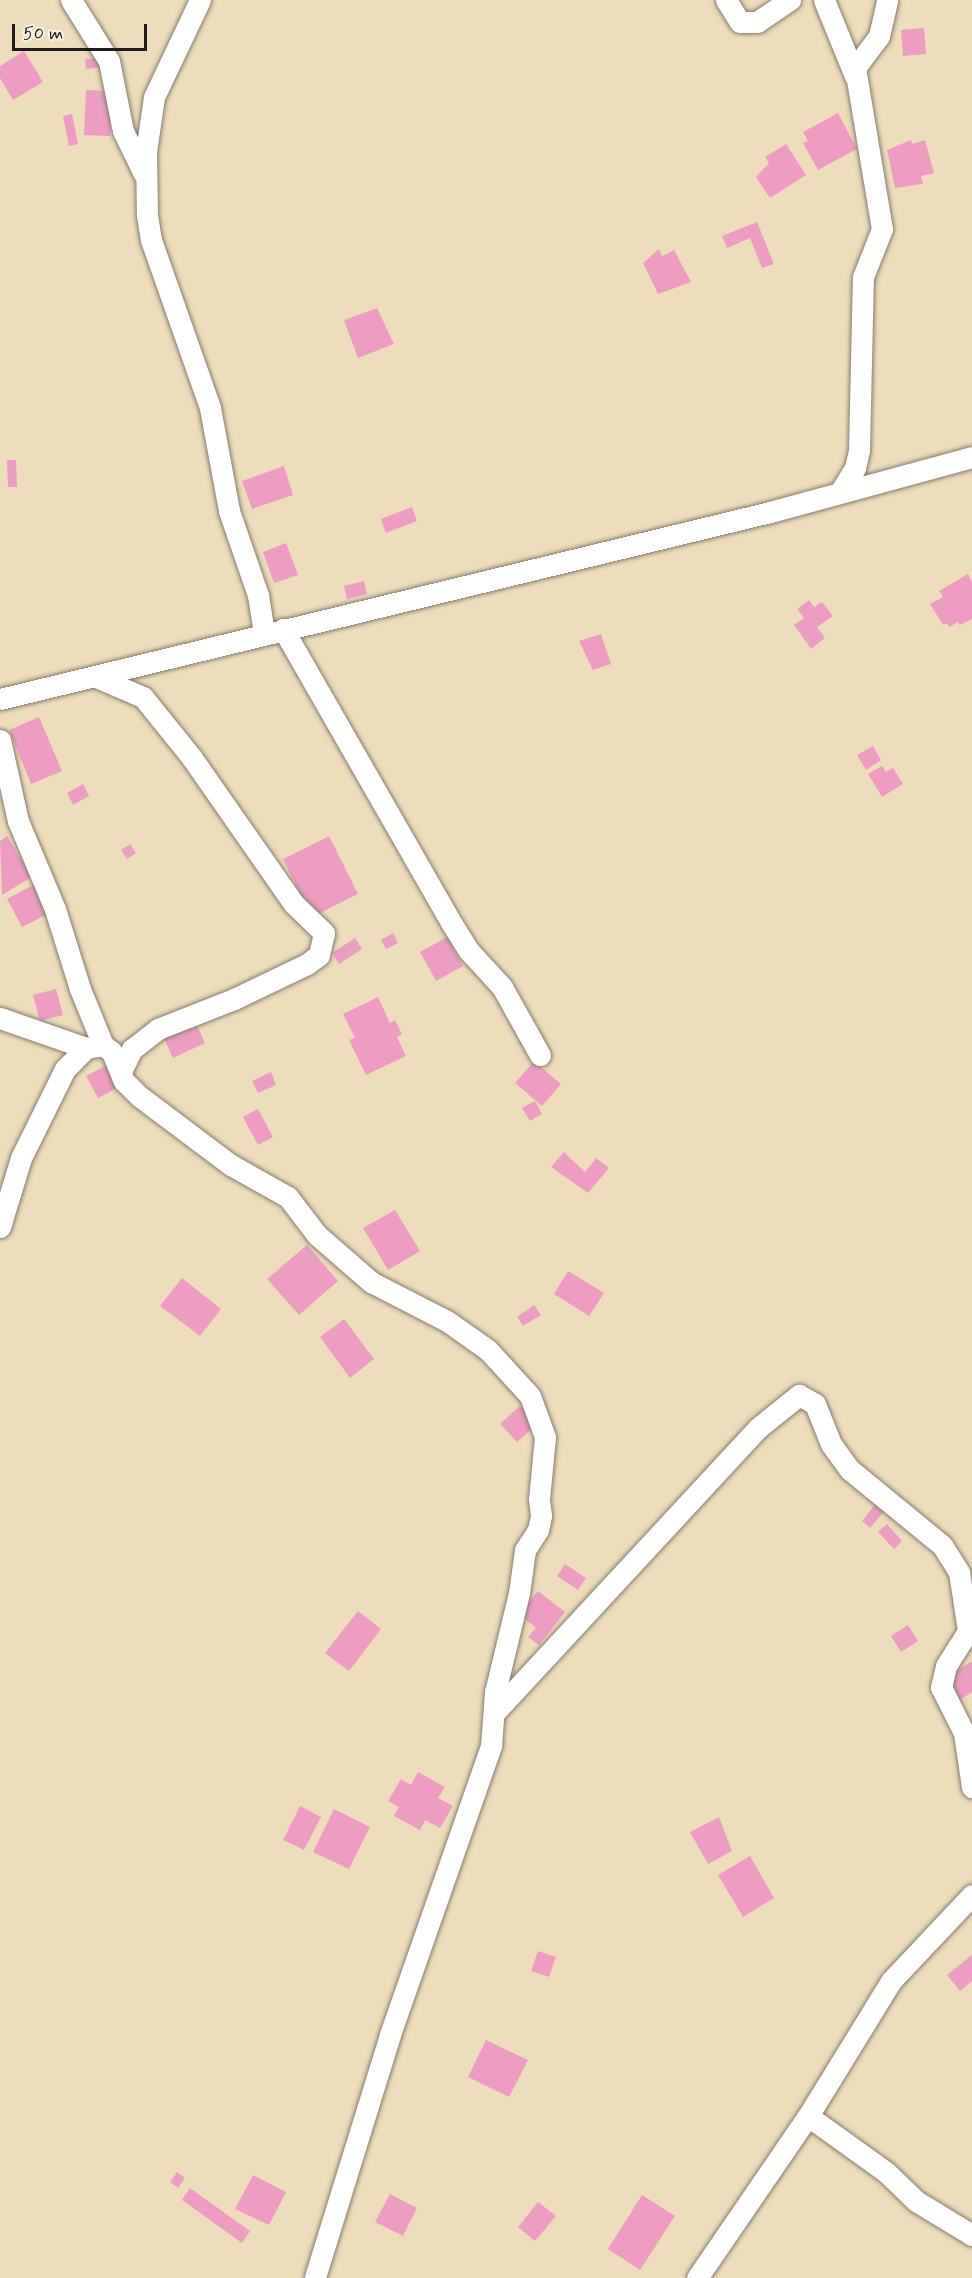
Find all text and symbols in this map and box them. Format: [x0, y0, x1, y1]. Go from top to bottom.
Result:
scale bar [15, 12, 150, 50]
text: 50 m [23, 22, 63, 46]

